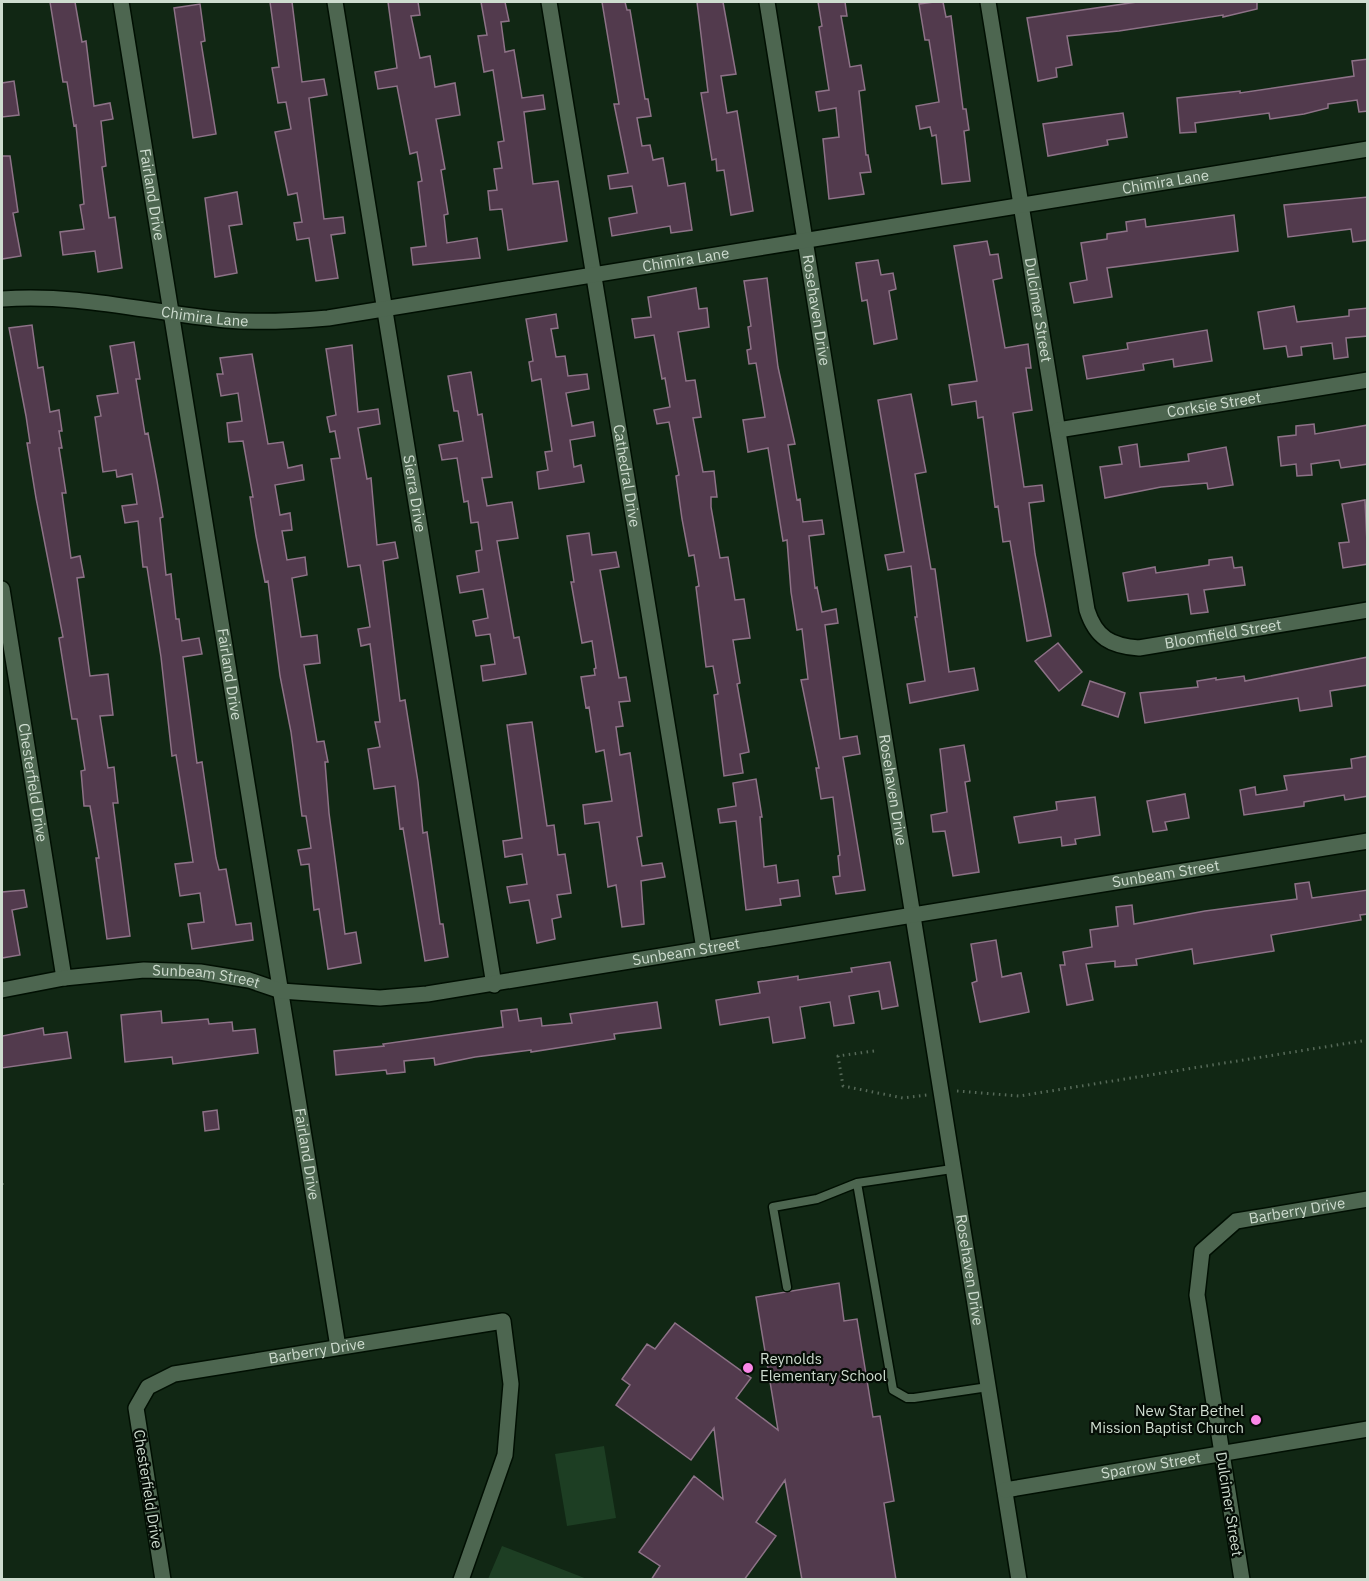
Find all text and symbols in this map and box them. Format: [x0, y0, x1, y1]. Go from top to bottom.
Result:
street label: Fairland Drive [136, 147, 169, 242]
street label: Chimira Lane [1121, 165, 1210, 198]
street label: Chimira Lane [641, 243, 731, 276]
street label: Rosehaven Drive [798, 253, 835, 367]
street label: Dulcimer Street [1021, 256, 1056, 364]
street label: Chimira Lane [160, 302, 249, 330]
street label: Corksie Street [1165, 387, 1262, 421]
street label: Cathedral Drive [609, 423, 645, 529]
street label: Sierra Drive [399, 453, 431, 534]
street label: Bloomfield Street [1163, 615, 1283, 653]
street label: Fairland Drive [213, 627, 247, 722]
street label: Chesterfield Drive [14, 722, 52, 843]
street label: Rosehaven Drive [875, 733, 912, 847]
street label: Sunbeam Street [1111, 855, 1221, 891]
street label: Sunbeam Street [631, 933, 741, 969]
street label: Sunbeam Street [152, 960, 263, 992]
street label: Fairland Drive [291, 1107, 324, 1201]
street label: Barberry Drive [1247, 1193, 1347, 1228]
street label: Rosehaven Drive [952, 1213, 988, 1327]
street label: Barberry Drive [267, 1333, 366, 1368]
place label: Reynolds Elementary School [760, 1349, 887, 1385]
marker: Reynolds Elementary School [741, 1361, 755, 1375]
place label: New Star Bethel Mission Baptist Church [1090, 1401, 1244, 1437]
marker: New Star Bethel Mission Baptist Church [1249, 1413, 1263, 1427]
street label: Chesterfield Drive [130, 1428, 167, 1550]
street label: Sparrow Street [1100, 1447, 1202, 1483]
street label: Dulcimer Street [1212, 1450, 1247, 1558]

